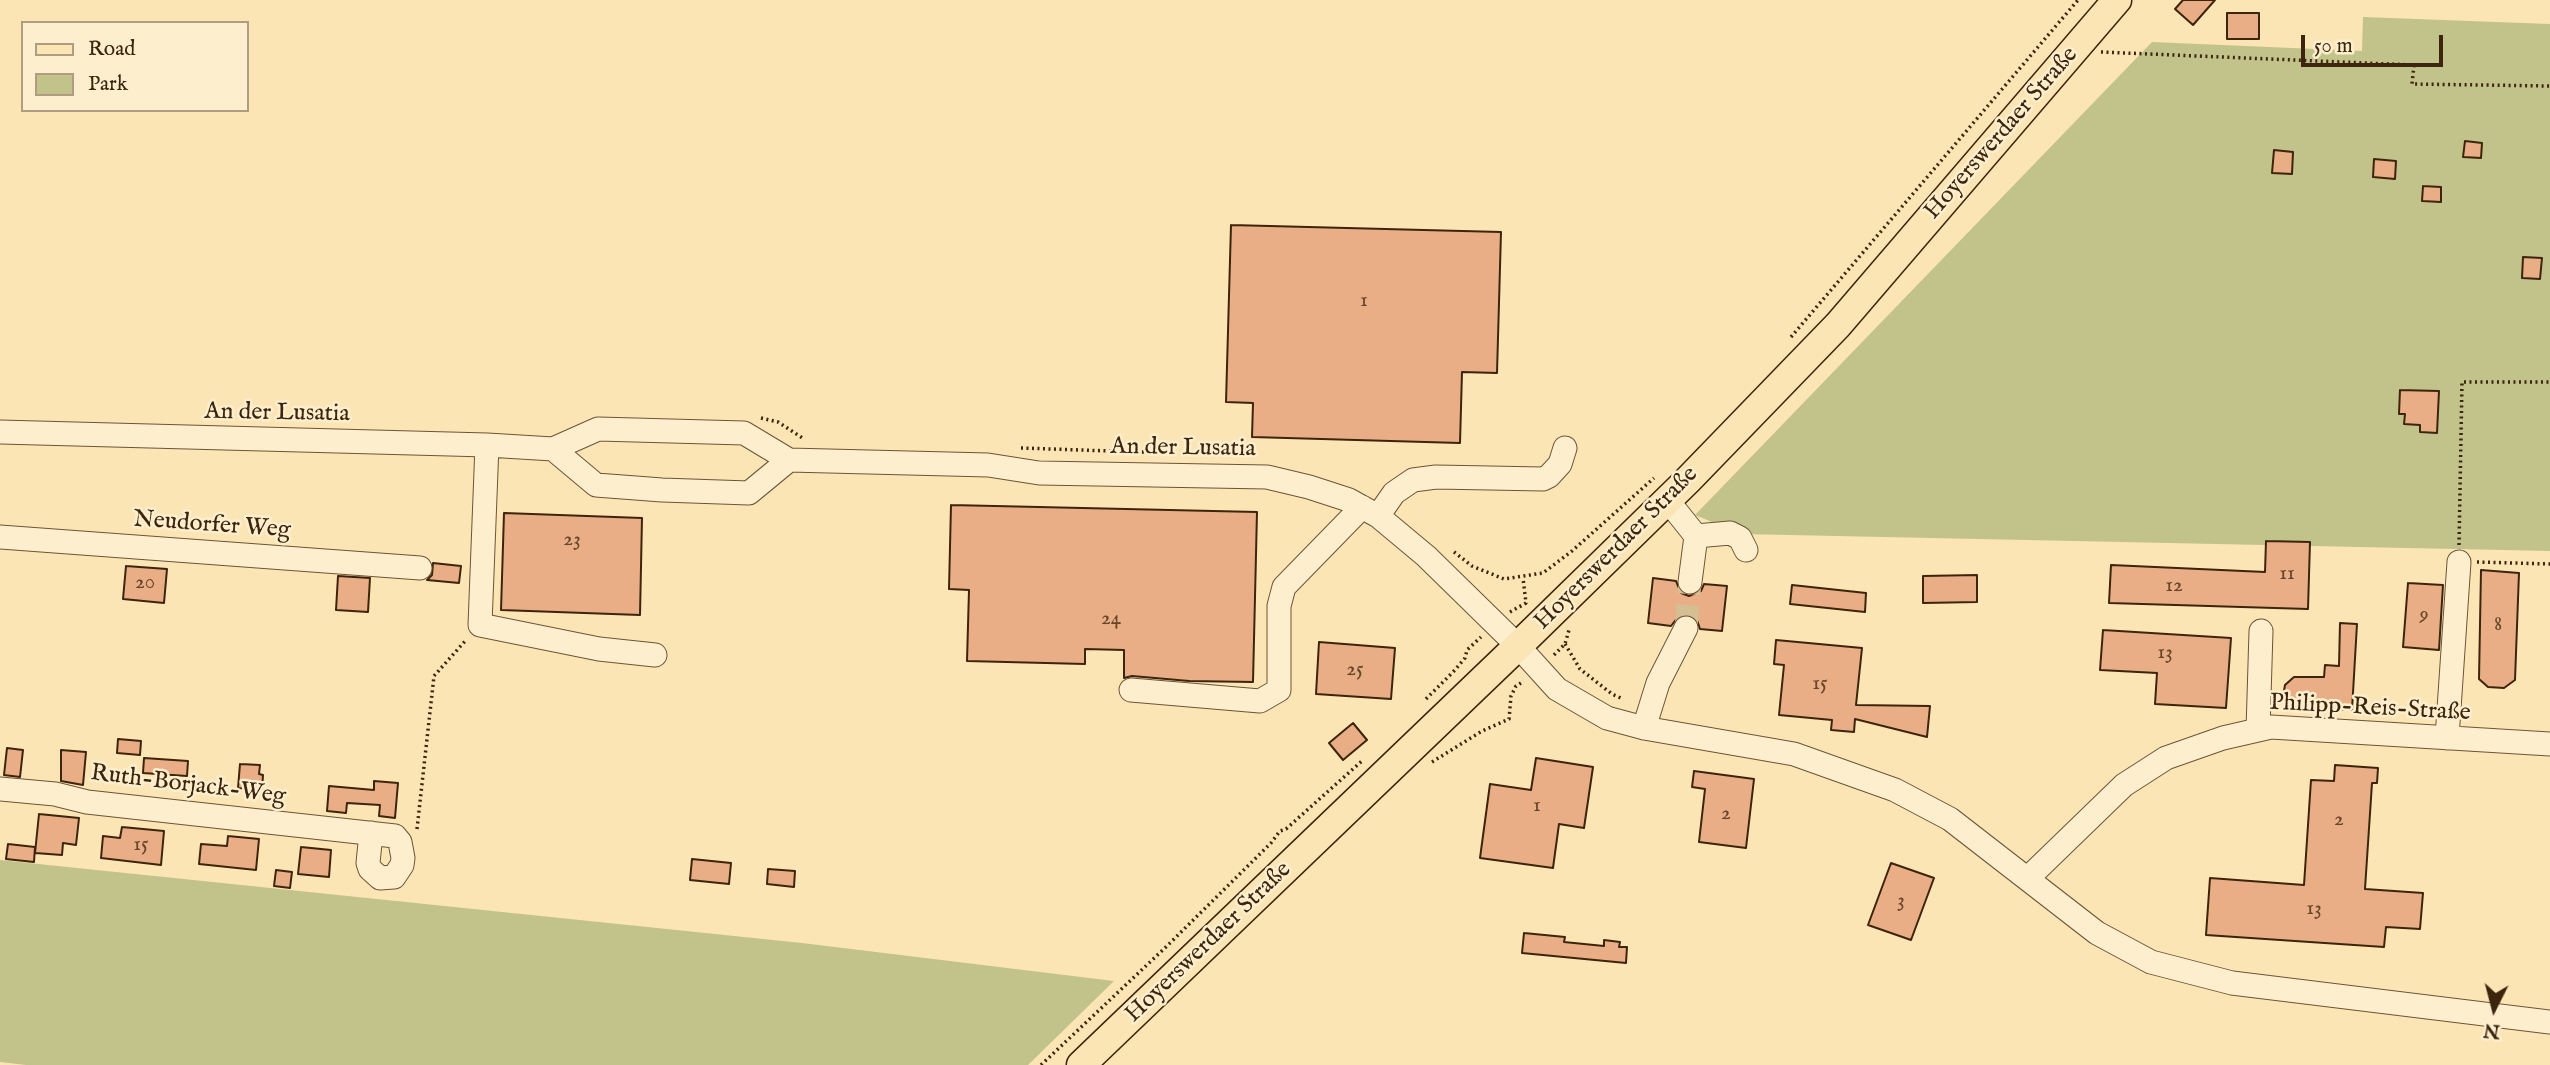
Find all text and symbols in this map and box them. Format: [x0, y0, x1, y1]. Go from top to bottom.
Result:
legend [21, 21, 248, 112]
scale bar [2305, 21, 2447, 65]
text: 50 m [2314, 33, 2353, 60]
text: Road [88, 36, 135, 63]
street label: Hoyerswerdaer Straße [1919, 42, 2085, 226]
text: Park [88, 71, 128, 98]
house number: 1 [1360, 289, 1368, 315]
street label: An der Lusatia [204, 398, 350, 430]
street label: An der Lusatia [1110, 433, 1256, 465]
street label: Hoyerswerdaer Straße [1529, 461, 1705, 637]
street label: Neudorfer Weg [132, 506, 292, 546]
house number: 23 [563, 528, 581, 554]
house number: 11 [2279, 562, 2295, 588]
house number: 20 [135, 571, 155, 597]
house number: 12 [2165, 574, 2183, 600]
house number: 9 [2419, 603, 2429, 629]
house number: 24 [1101, 607, 1121, 633]
house number: 8 [2494, 613, 2502, 639]
house number: 13 [2157, 641, 2173, 667]
house number: 25 [1346, 658, 1364, 684]
house number: 15 [1812, 672, 1828, 698]
street label: Philipp-Reis-Straße [2269, 689, 2471, 729]
street label: Ruth-Borjack-Weg [89, 760, 287, 812]
house number: 1 [1533, 794, 1541, 820]
house number: 2 [1721, 802, 1731, 828]
house number: 2 [2334, 808, 2344, 834]
house number: 15 [133, 833, 149, 859]
street label: Hoyerswerdaer Straße [1120, 856, 1298, 1030]
house number: 3 [1897, 889, 1905, 915]
house number: 13 [2306, 897, 2322, 923]
north arrow [2459, 974, 2529, 1044]
text: N [2482, 1017, 2501, 1043]

